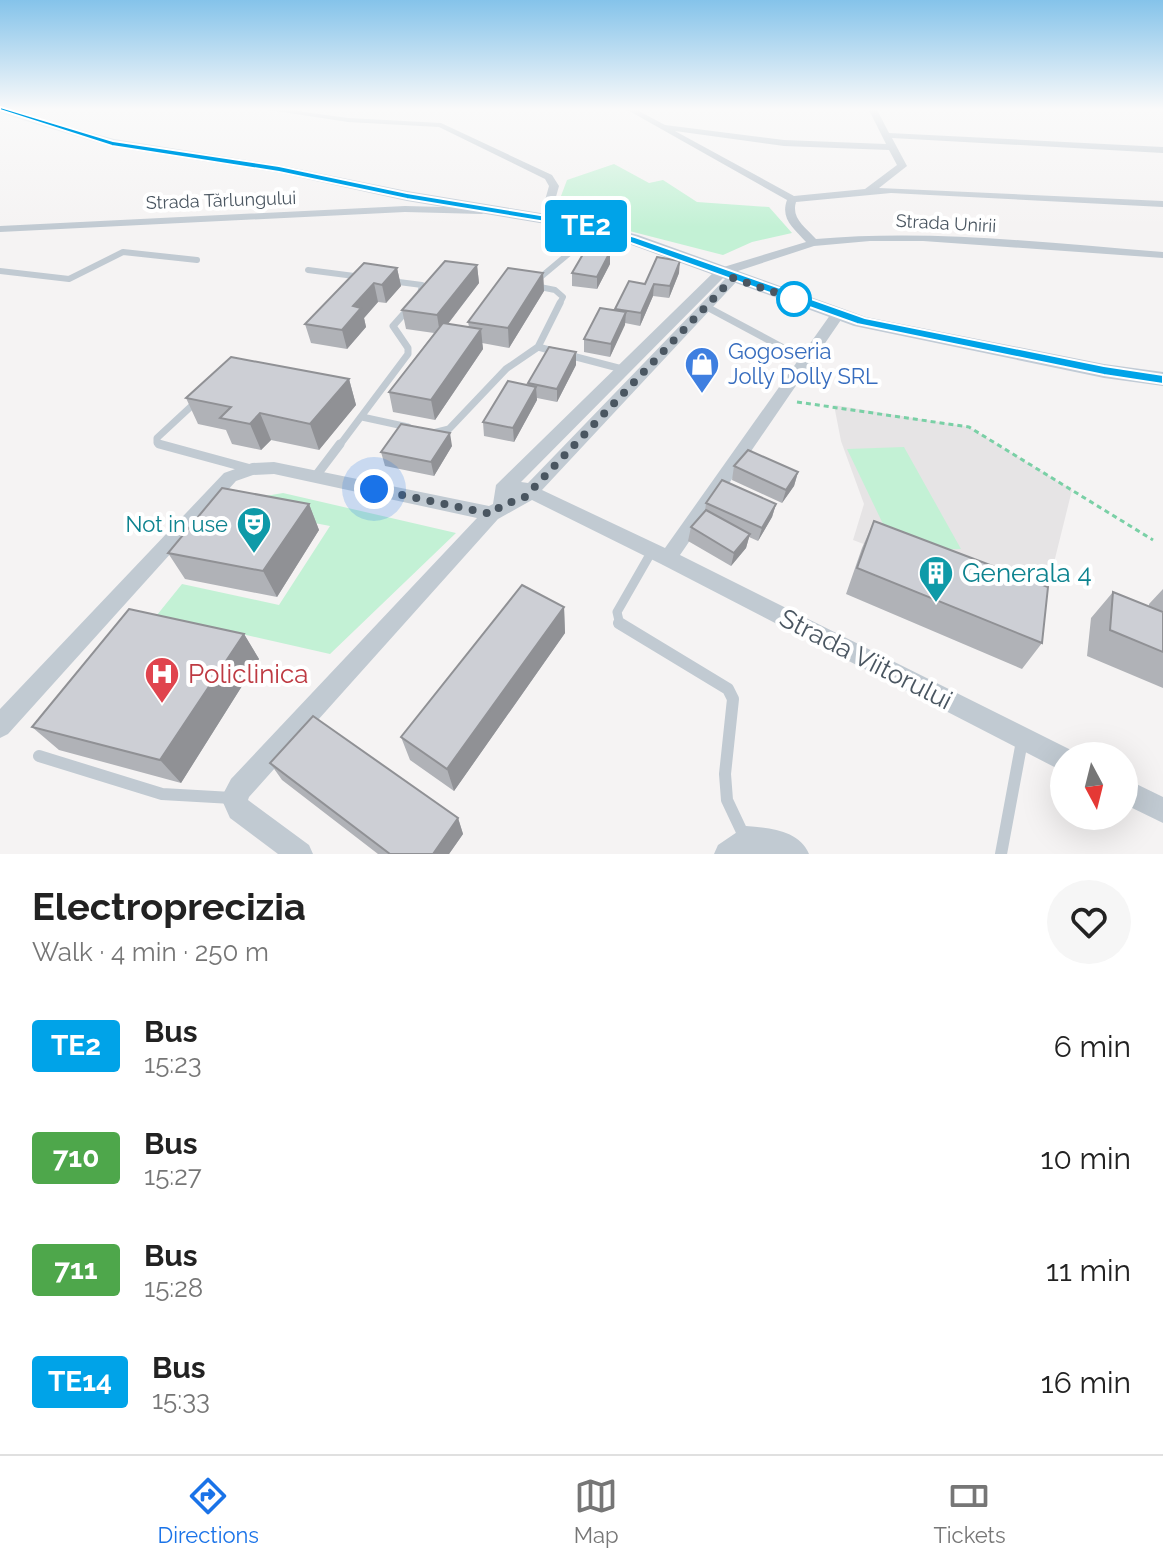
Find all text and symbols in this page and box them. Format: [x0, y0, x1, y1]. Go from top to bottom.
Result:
street label: Strada Tărlungului [145, 187, 297, 213]
line badge: TE2 [540, 200, 632, 252]
text: TE2 [561, 209, 611, 242]
street label: Strada Unirii [895, 210, 997, 236]
unlabelled marker [777, 282, 811, 316]
place label: Gogoseria Jolly Dolly SRL [728, 338, 878, 389]
shop icon: Gogoseria Jolly Dolly SRL [683, 345, 721, 395]
your location [354, 469, 394, 509]
theatre icon: Not in use [235, 505, 273, 555]
place label: Not in use [125, 511, 228, 537]
building icon: Generala 4 [917, 554, 955, 604]
place label: Generala 4 [962, 558, 1092, 588]
street label: Strada Viitorului [775, 603, 957, 715]
hospital icon: Policlinica [143, 655, 181, 705]
place label: Policlinica [188, 659, 308, 689]
north arrow [1050, 742, 1138, 830]
map controls [1050, 742, 1138, 830]
button: heart [1047, 880, 1131, 964]
text: Electroprecizia [32, 884, 306, 929]
text: Walk · 4 min · 250 m [32, 937, 269, 967]
text: Bus [144, 1014, 198, 1049]
text: TE2 [51, 1029, 101, 1062]
text: 6 min [1054, 1029, 1131, 1064]
text: 15:23 [144, 1049, 202, 1079]
text: Bus [144, 1126, 198, 1161]
text: 710 [53, 1141, 99, 1174]
text: 10 min [1041, 1141, 1131, 1176]
text: 15:27 [144, 1161, 202, 1191]
text: Bus [144, 1238, 198, 1273]
text: 711 [54, 1253, 98, 1286]
text: 11 min [1046, 1253, 1131, 1288]
text: 15:28 [144, 1273, 203, 1303]
text: Bus [152, 1350, 206, 1385]
text: TE14 [48, 1365, 112, 1398]
text: 16 min [1041, 1365, 1131, 1400]
text: 15:33 [152, 1385, 210, 1415]
tab: Directions [157, 1474, 259, 1548]
tab: Map [574, 1474, 619, 1548]
tab: Tickets [933, 1474, 1006, 1548]

